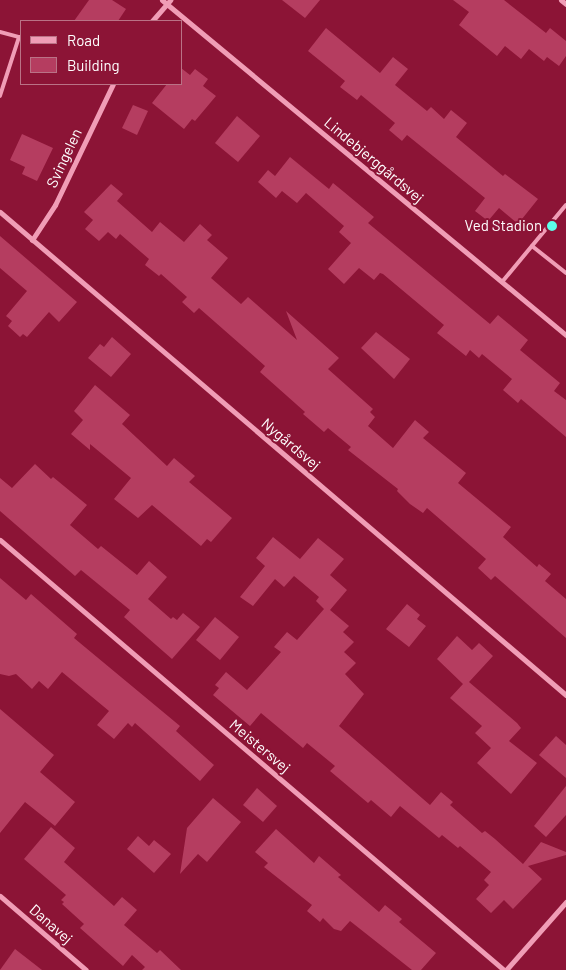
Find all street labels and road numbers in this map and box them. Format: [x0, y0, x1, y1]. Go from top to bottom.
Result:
street label: Lindebjerggårdsvej [321, 113, 427, 207]
street label: Svingelen [42, 125, 86, 191]
street label: Nygårdsvej [258, 414, 324, 474]
street label: Meistersvej [226, 715, 294, 777]
street label: Danavej [26, 900, 76, 948]

